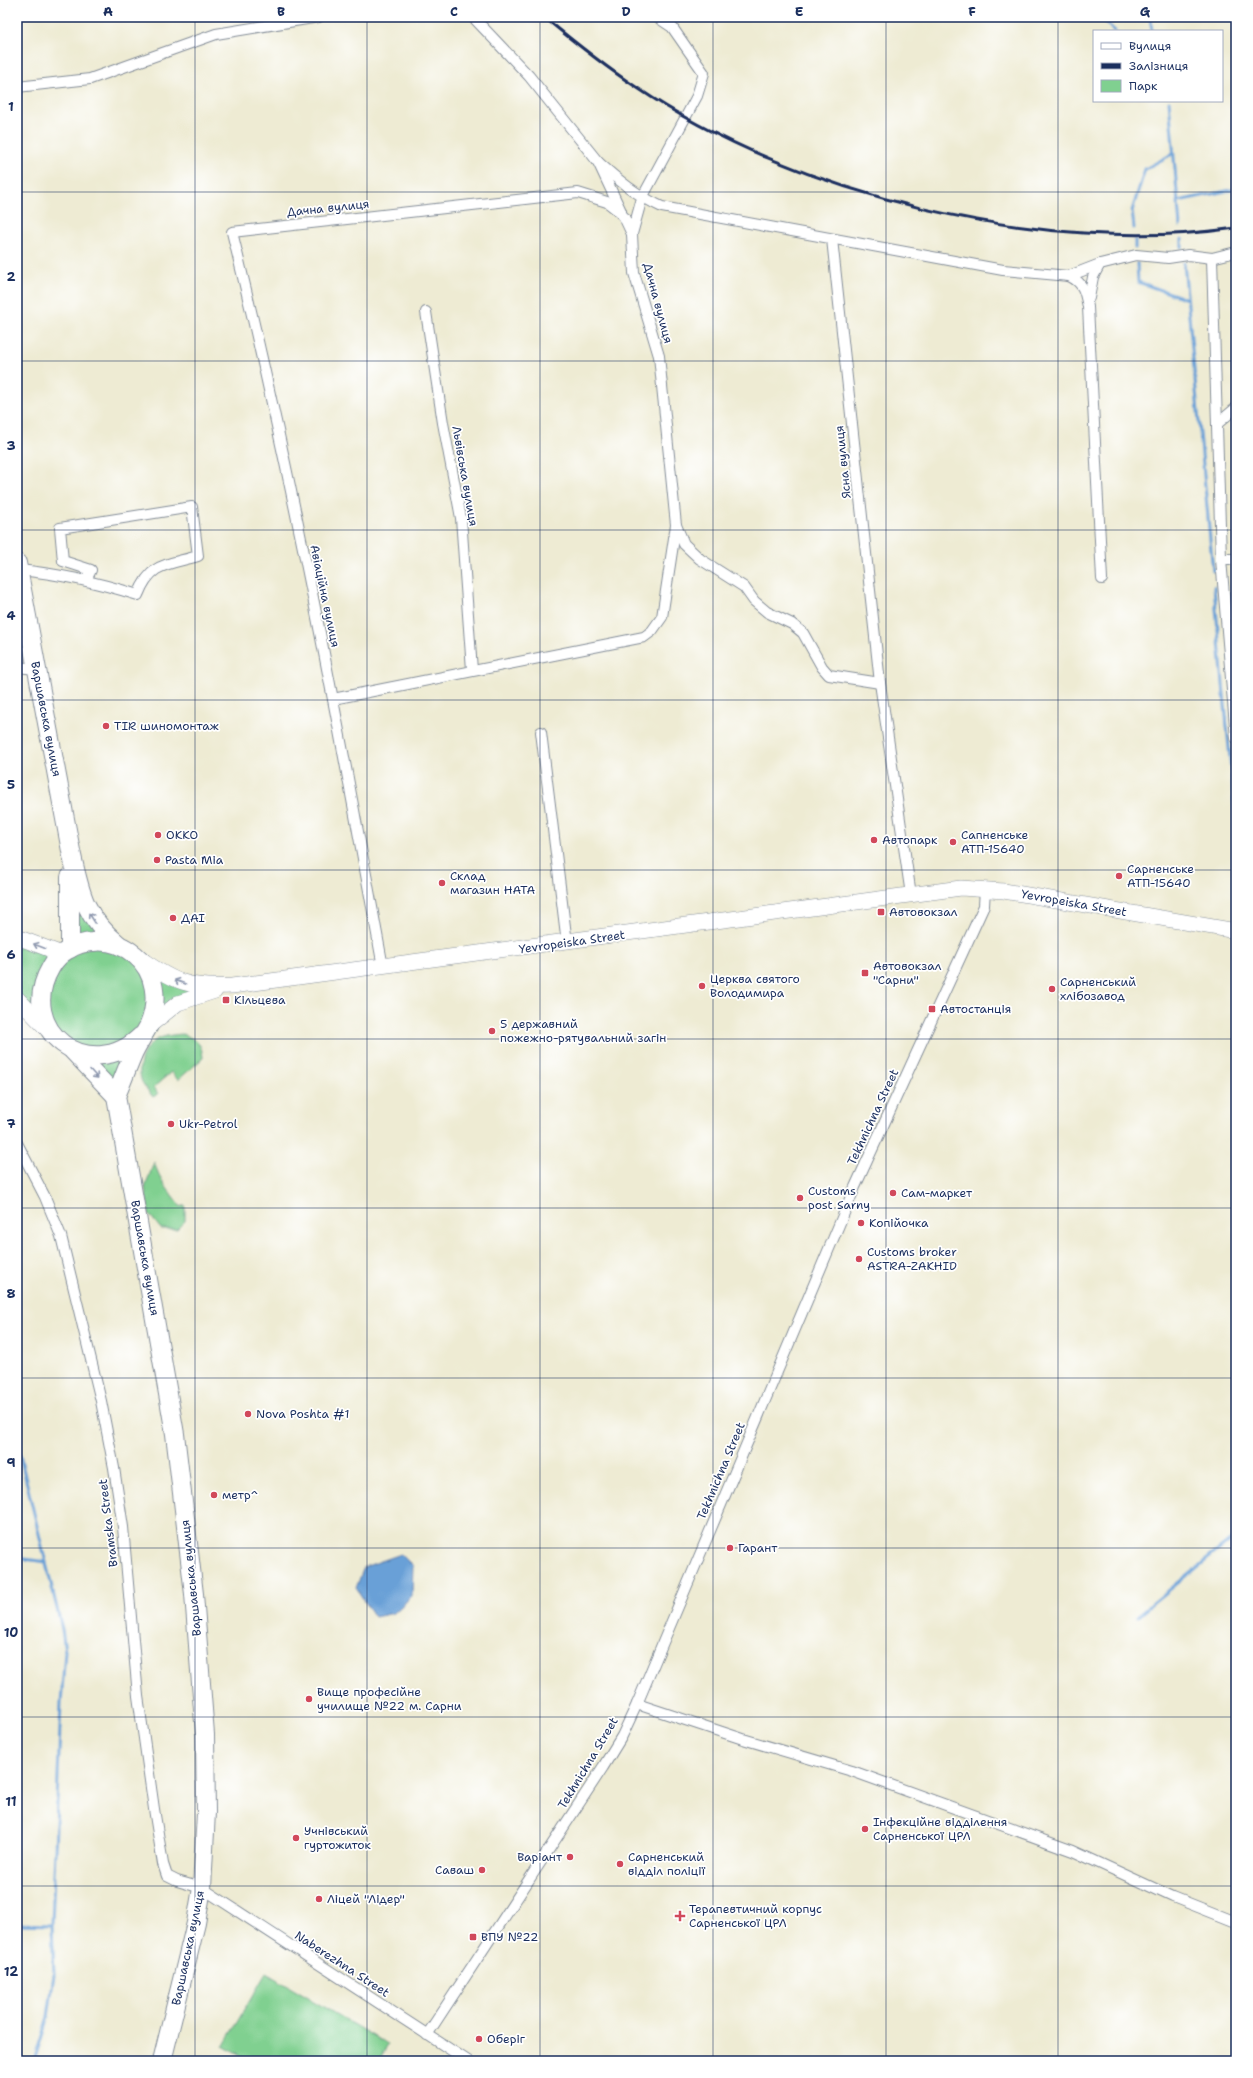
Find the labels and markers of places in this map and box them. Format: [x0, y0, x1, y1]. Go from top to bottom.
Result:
place label: TIR шиномонтаж [114, 718, 219, 734]
marker: TIR шиномонтаж [101, 721, 111, 731]
place label: ОККО [166, 827, 198, 843]
place label: Сапненське АТП-15640 [961, 827, 1029, 857]
marker: ОККО [153, 830, 163, 840]
place label: Автопарк [882, 832, 938, 848]
marker: Автопарк [869, 835, 879, 845]
marker: Сапненське АТП-15640 [948, 837, 958, 847]
place label: Pasta Mia [165, 852, 224, 868]
marker: Pasta Mia [152, 855, 162, 865]
place label: Сарненське АТП-15640 [1127, 861, 1194, 891]
place label: Склад магазин НАТА [450, 868, 535, 898]
marker: Сарненське АТП-15640 [1114, 871, 1124, 881]
marker: Склад магазин НАТА [437, 878, 447, 888]
place label: Автовокзал [889, 904, 958, 920]
marker: Автовокзал [876, 907, 886, 917]
place label: ДАІ [181, 910, 205, 926]
marker: ДАІ [168, 913, 178, 923]
place label: Автовокзал "Сарни" [873, 958, 942, 988]
marker: Автовокзал "Сарни" [860, 968, 870, 978]
place label: Церква святого Володимира [710, 971, 800, 1001]
place label: Сарненський хлібозавод [1060, 974, 1136, 1004]
marker: Церква святого Володимира [697, 981, 707, 991]
marker: Сарненський хлібозавод [1047, 984, 1057, 994]
place label: Кільцева [234, 992, 286, 1008]
marker: Кільцева [221, 995, 231, 1005]
place label: Автостанція [940, 1001, 1011, 1017]
marker: Автостанція [927, 1004, 937, 1014]
place label: 5 державний пожежно-рятувальний загін [500, 1016, 666, 1046]
marker: 5 державний пожежно-рятувальний загін [487, 1026, 497, 1036]
place label: Ukr-Petrol [179, 1116, 238, 1132]
marker: Ukr-Petrol [166, 1119, 176, 1129]
place label: Customs post Sarny [808, 1183, 870, 1213]
place label: Сам-маркет [901, 1185, 973, 1201]
marker: Сам-маркет [888, 1188, 898, 1198]
marker: Customs post Sarny [795, 1193, 805, 1203]
place label: Копійочка [869, 1215, 929, 1231]
marker: Копійочка [856, 1218, 866, 1228]
place label: Customs broker ASTRA-ZAKHID [867, 1244, 957, 1274]
marker: Customs broker ASTRA-ZAKHID [854, 1254, 864, 1264]
place label: Nova Poshta #1 [256, 1406, 350, 1422]
marker: Nova Poshta #1 [243, 1409, 253, 1419]
place label: метр^ [222, 1487, 258, 1503]
marker: метр^ [209, 1490, 219, 1500]
place label: Гарант [738, 1540, 778, 1556]
marker: Гарант [725, 1543, 735, 1553]
place label: Вище професійне училище №22 м. Сарни [317, 1684, 462, 1714]
marker: Вище професійне училище №22 м. Сарни [304, 1694, 314, 1704]
place label: Інфекційне відділення Сарненської ЦРЛ [873, 1814, 1007, 1844]
place label: Учнівський гуртожиток [304, 1823, 372, 1853]
marker: Інфекційне відділення Сарненської ЦРЛ [860, 1824, 870, 1834]
marker: Учнівський гуртожиток [291, 1833, 301, 1843]
place label: Варіант [517, 1849, 563, 1865]
place label: Сарненський відділ поліції [628, 1849, 706, 1879]
marker: Варіант [565, 1852, 575, 1862]
marker: Сарненський відділ поліції [615, 1859, 625, 1869]
place label: Саваш [435, 1862, 474, 1878]
marker: Саваш [477, 1865, 487, 1875]
place label: Ліцей "Лідер" [327, 1891, 405, 1907]
marker: Ліцей "Лідер" [314, 1894, 324, 1904]
place label: Терапевтичний корпус Сарненської ЦРЛ [689, 1901, 822, 1931]
marker: Терапевтичний корпус Сарненської ЦРЛ [674, 1910, 686, 1922]
place label: ВПУ №22 [481, 1929, 539, 1945]
marker: ВПУ №22 [468, 1932, 478, 1942]
place label: Оберіг [487, 2031, 526, 2047]
marker: Оберіг [474, 2034, 484, 2044]

